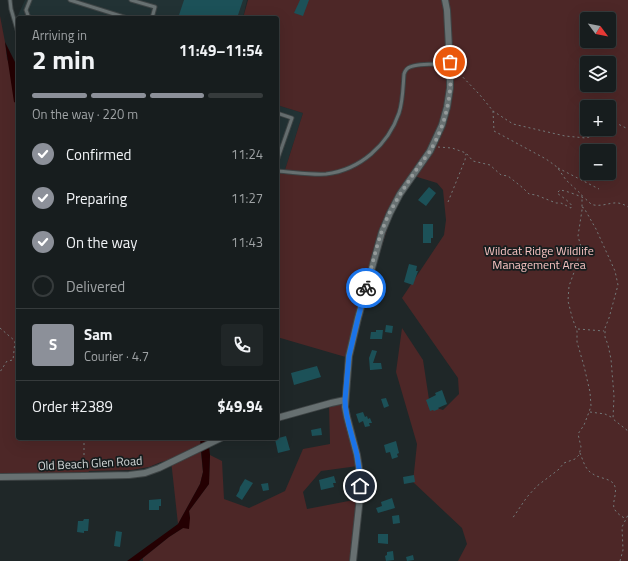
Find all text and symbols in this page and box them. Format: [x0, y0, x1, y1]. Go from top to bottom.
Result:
north arrow [580, 12, 616, 48]
map controls [580, 12, 616, 180]
text: Arriving in [32, 25, 87, 45]
text: 11:49–11:54 [179, 39, 263, 62]
text: 2 min [32, 40, 95, 79]
pin [433, 45, 467, 79]
icon: bag [439, 51, 461, 73]
button: layers [580, 56, 616, 92]
button: + [580, 100, 616, 136]
text: On the way · 220 m [32, 104, 138, 124]
icon: check [32, 143, 54, 165]
text: Confirmed [66, 143, 131, 166]
text: 11:24 [231, 144, 263, 164]
button: − [580, 144, 616, 180]
icon: check [32, 187, 54, 209]
text: Preparing [66, 187, 127, 210]
text: 11:27 [231, 188, 263, 208]
icon: check [32, 231, 54, 253]
text: On the way [66, 231, 138, 254]
text: 11:43 [231, 232, 263, 252]
park label: Wildcat Ridge Wildlife Management Area [484, 241, 594, 274]
courier [346, 268, 386, 308]
text: Delivered [66, 275, 125, 298]
icon: bike [355, 277, 377, 299]
text: Sam [84, 323, 112, 346]
button: phone [221, 324, 263, 366]
text: S [49, 333, 57, 356]
text: Courier · 4.7 [84, 346, 149, 366]
text: Order #2389 [32, 395, 113, 418]
text: $49.94 [217, 395, 263, 418]
street label: Old Beach Glen Road [37, 451, 143, 475]
pin [343, 469, 377, 503]
icon: home [349, 475, 371, 497]

